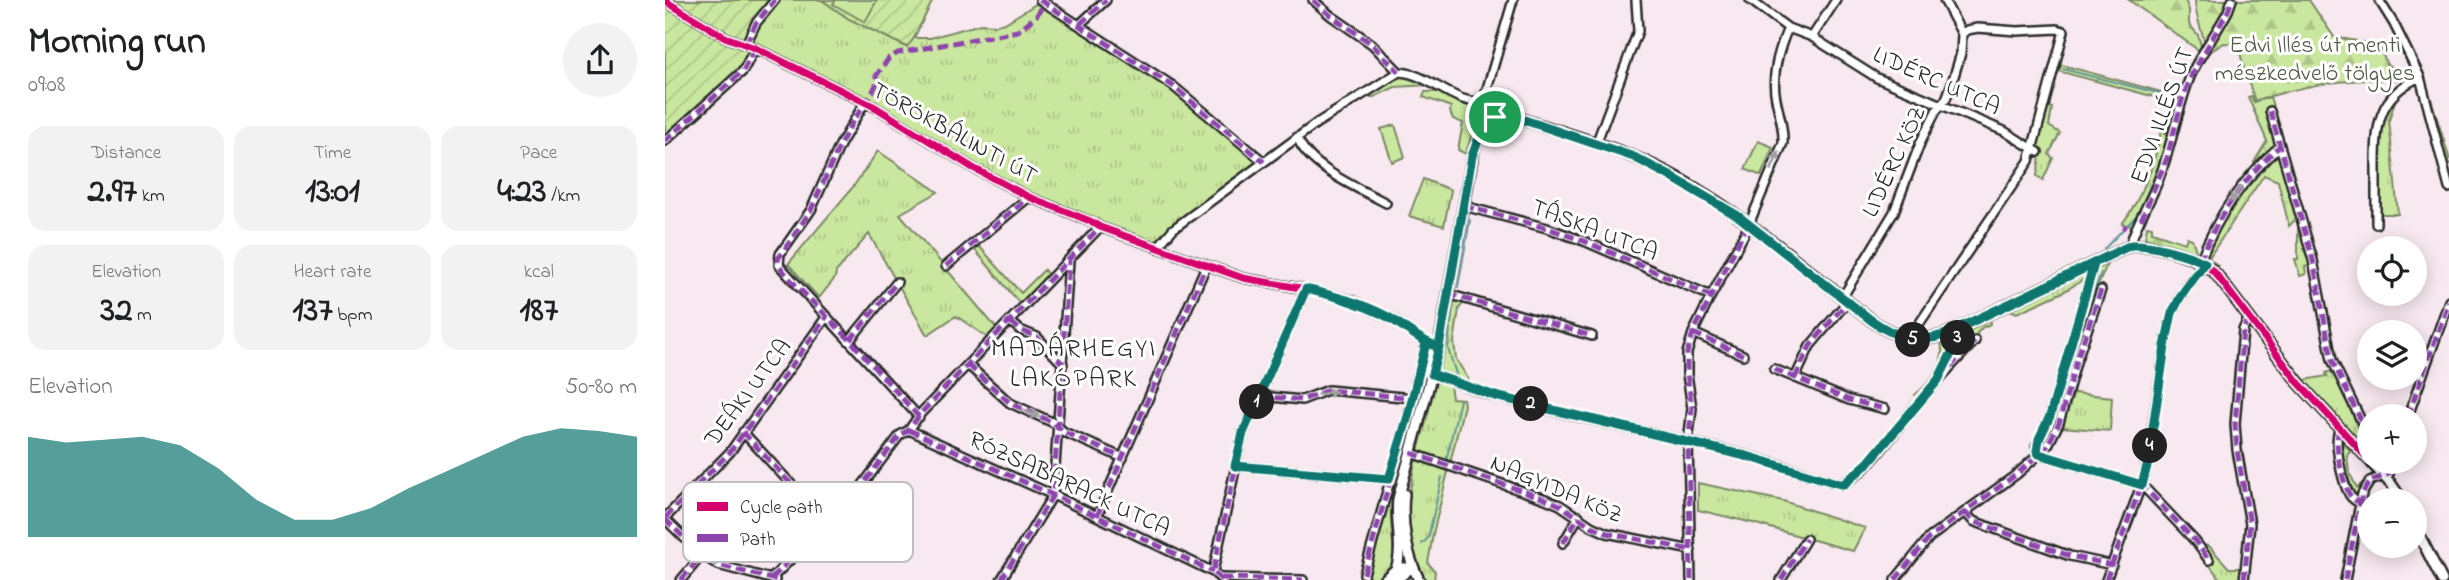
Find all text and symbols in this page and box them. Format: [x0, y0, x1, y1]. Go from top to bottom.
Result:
text: Morning run [28, 15, 206, 71]
button: share [563, 23, 637, 97]
park label: Edvi Illés út menti mészkedvelő tölgyes [2215, 29, 2415, 93]
street label: LIDÉRC UTCA [1867, 39, 2005, 126]
street label: EDVI ILLÉS ÚT [2122, 42, 2204, 189]
text: 09:08 [28, 69, 65, 102]
street label: TÖRÖKBÁLINTI ÚT [864, 74, 1043, 194]
pin [1465, 87, 1525, 147]
icon: arrive [1476, 98, 1514, 136]
street label: LIDÉRC KÖZ [1854, 101, 1936, 223]
text: Distance [91, 140, 161, 167]
text: Time [314, 140, 351, 167]
text: Pace [520, 140, 557, 167]
one-way arrow [1770, 151, 1781, 172]
text: 2.97 [88, 167, 137, 218]
text: 13:01 [305, 167, 360, 218]
text: 4:23 [497, 167, 547, 218]
text: km [137, 183, 165, 210]
text: /km [547, 183, 580, 210]
one-way arrow [2229, 185, 2243, 203]
street label: TÁSKA UTCA [1526, 191, 1663, 272]
map controls [2357, 236, 2427, 558]
button: locate [2357, 236, 2427, 306]
text: Elevation [91, 259, 161, 286]
text: Heart rate [294, 259, 371, 286]
text: kcal [524, 259, 554, 286]
text: 32 [100, 286, 132, 337]
text: 137 [293, 286, 333, 337]
text: 187 [519, 286, 558, 337]
text: m [132, 302, 152, 329]
text: bpm [333, 302, 372, 329]
pin: 3 [1941, 320, 1975, 356]
button: layers [2357, 320, 2427, 390]
pin: 5 [1895, 322, 1931, 358]
text: 3 [1954, 324, 1961, 351]
text: 5 [1907, 326, 1918, 353]
district label: MADÁRHEGYI LAKÓPARK [991, 331, 1157, 399]
street label: DEÁKI UTCA [696, 332, 801, 456]
text: Elevation [28, 371, 113, 404]
text: 50–80 m [565, 371, 637, 404]
pin: 1 [1239, 384, 1275, 420]
pin: 2 [1513, 386, 1549, 422]
one-way arrow [1316, 387, 1338, 398]
text: 1 [1253, 388, 1260, 415]
text: 2 [1526, 390, 1535, 417]
button: + [2357, 404, 2427, 474]
one-way arrow [1021, 407, 1041, 419]
street label: RÓZSABARACK UTCA [962, 423, 1175, 547]
pin: 4 [2133, 428, 2167, 464]
text: 4 [2146, 432, 2153, 459]
street label: NAGYIDA KÖZ [1484, 447, 1628, 534]
legend [683, 482, 913, 562]
button: − [2357, 488, 2427, 558]
text: Cycle path [740, 495, 822, 523]
text: Path [740, 527, 776, 554]

